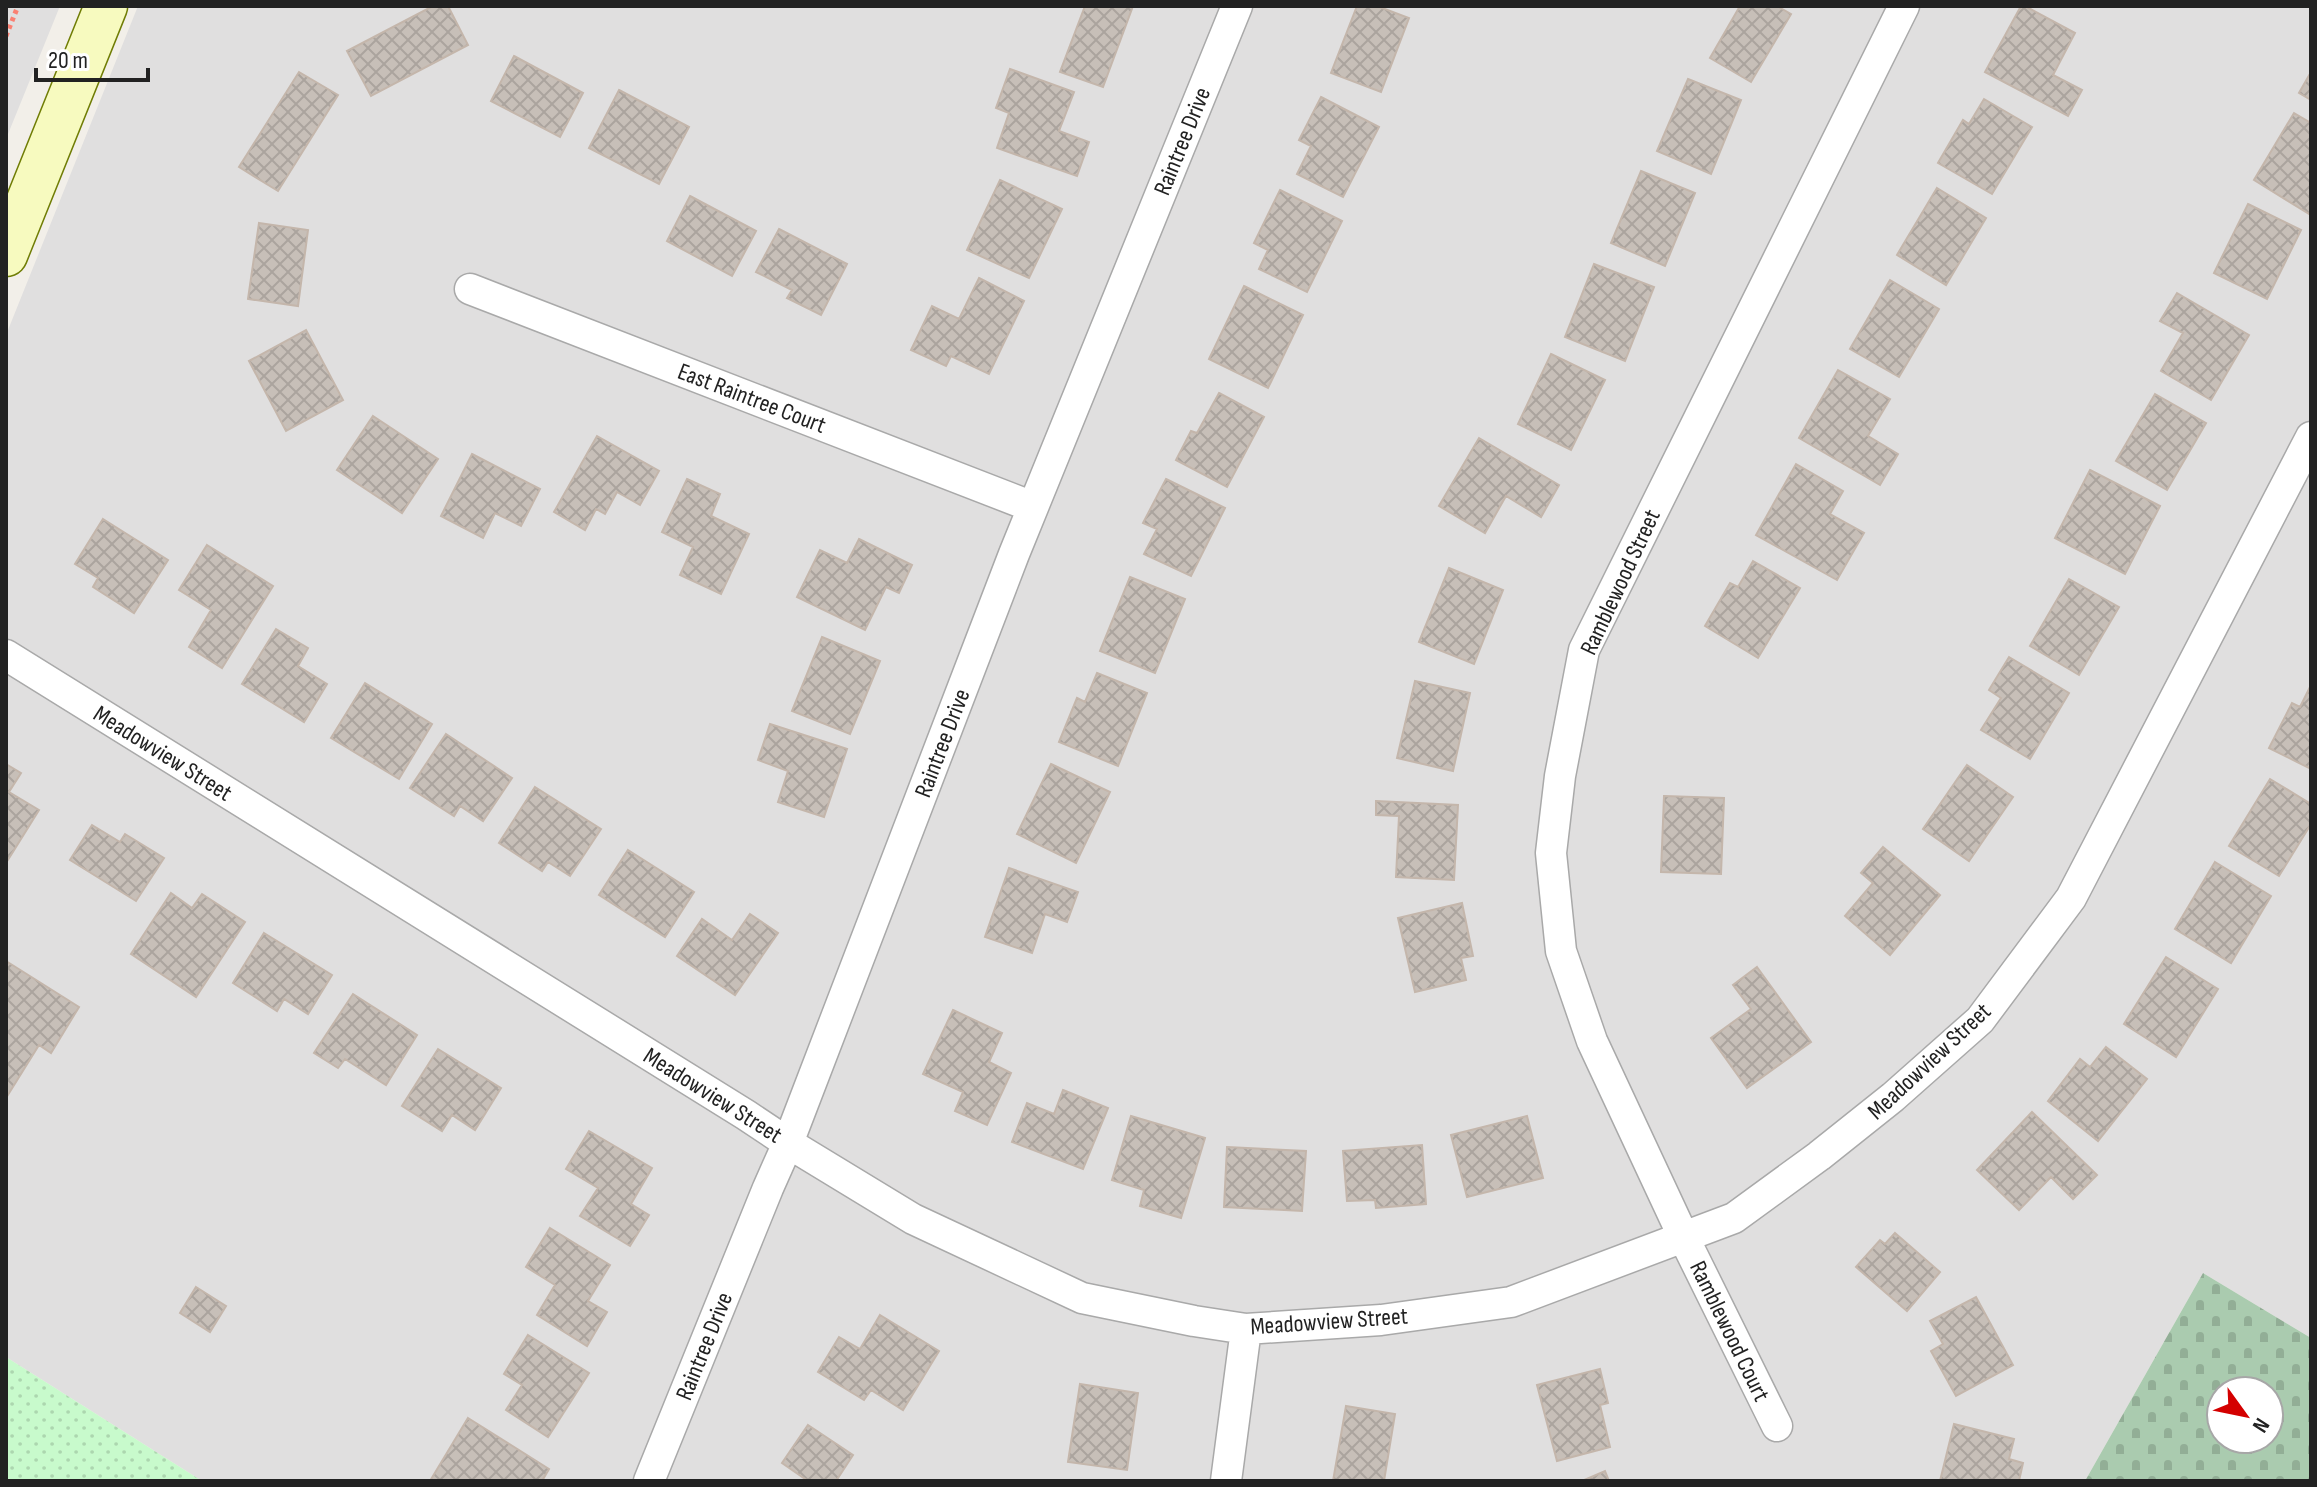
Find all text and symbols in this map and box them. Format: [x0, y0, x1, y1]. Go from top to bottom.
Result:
scale bar [36, 32, 148, 82]
text: 20 m [48, 46, 88, 75]
street label: Raintree Drive [1148, 83, 1217, 199]
street label: East Raintree Court [674, 357, 830, 440]
street label: Ramblewood Street [1574, 505, 1667, 660]
street label: Raintree Drive [909, 685, 976, 801]
street label: Meadowview Street [88, 699, 237, 808]
street label: Meadowview Street [1862, 997, 1997, 1126]
street label: Meadowview Street [638, 1041, 787, 1150]
street label: Ramblewood Court [1683, 1256, 1776, 1406]
street label: Raintree Drive [670, 1288, 739, 1404]
street label: Meadowview Street [1249, 1302, 1409, 1341]
north arrow [2205, 1375, 2285, 1455]
text: N [2246, 1413, 2275, 1437]

